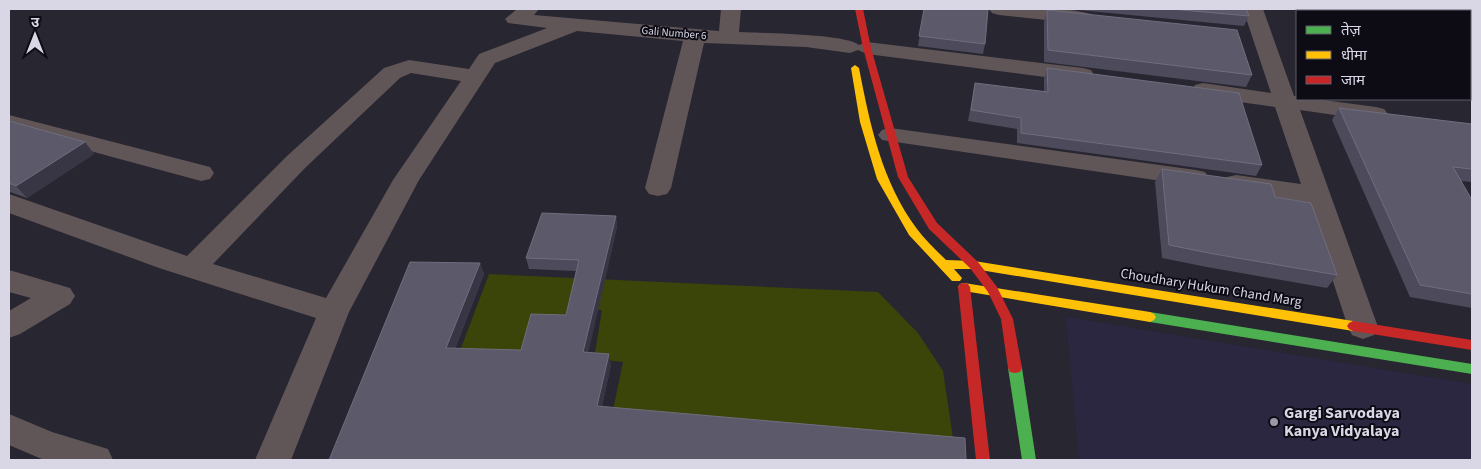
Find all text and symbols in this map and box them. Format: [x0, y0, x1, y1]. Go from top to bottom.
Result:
north arrow [10, 10, 60, 60]
legend [1296, 10, 1471, 100]
text: उ [31, 13, 40, 33]
text: तेज़ [1341, 20, 1362, 41]
street label: Gali Number 6 [641, 23, 708, 43]
text: धीमा [1341, 45, 1368, 66]
text: जाम [1341, 70, 1366, 91]
street label: Choudhary Hukum Chand Marg [1119, 264, 1303, 312]
place label: Gargi Sarvodaya Kanya Vidyalaya [1284, 402, 1400, 442]
marker: Gargi Sarvodaya Kanya Vidyalaya [1268, 416, 1280, 428]

